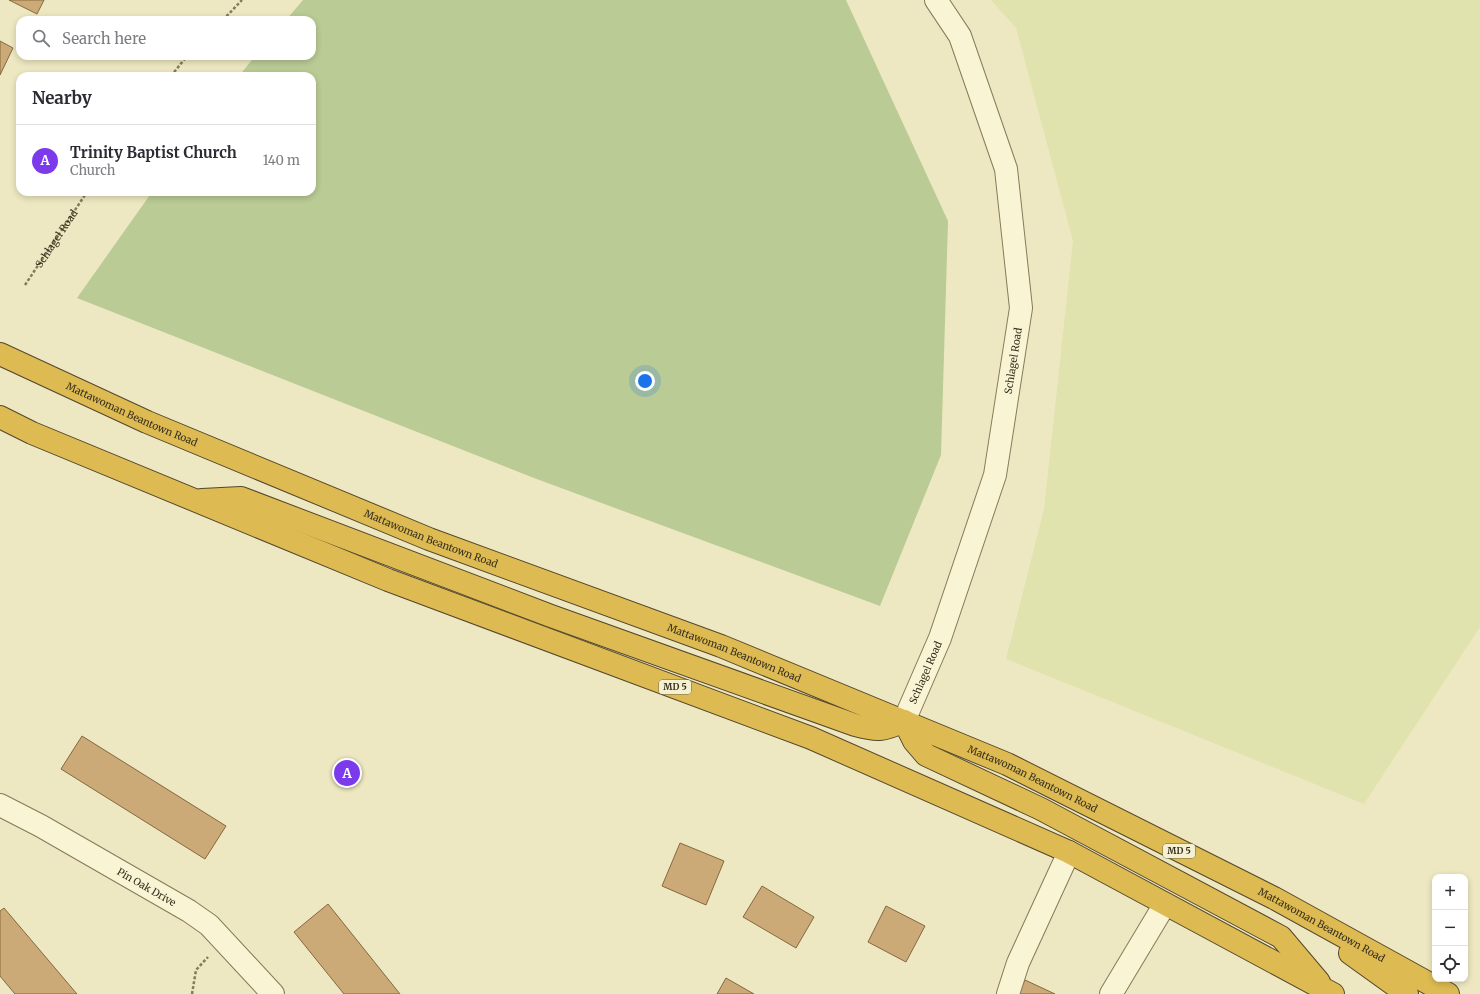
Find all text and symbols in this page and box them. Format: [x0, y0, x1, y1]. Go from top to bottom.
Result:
search box [16, 16, 316, 60]
icon: search [30, 27, 52, 49]
text: Search here [62, 29, 146, 48]
text: Nearby [32, 87, 92, 109]
text: Trinity Baptist Church [70, 143, 237, 162]
text: A [40, 152, 50, 169]
text: 140 m [263, 152, 300, 169]
text: Church [70, 162, 115, 179]
street label: Schlagel Road [32, 207, 80, 270]
street label: Schlagel Road [1002, 327, 1025, 395]
your location [635, 371, 655, 391]
street label: Mattawoman Beantown Road [64, 380, 199, 449]
street label: Mattawoman Beantown Road [362, 507, 500, 571]
street label: Mattawoman Beantown Road [666, 621, 803, 685]
street label: Schlagel Road [906, 639, 945, 706]
road number: MD 5 [659, 680, 691, 694]
street label: Mattawoman Beantown Road [966, 742, 1100, 815]
pin: A [334, 758, 360, 788]
road number: MD 5 [1163, 844, 1195, 858]
street label: Pin Oak Drive [115, 865, 178, 909]
map controls [1432, 874, 1468, 982]
button: + [1432, 874, 1468, 910]
street label: Mattawoman Beantown Road [1256, 885, 1387, 965]
button: − [1432, 910, 1468, 946]
button: locate [1432, 946, 1468, 982]

